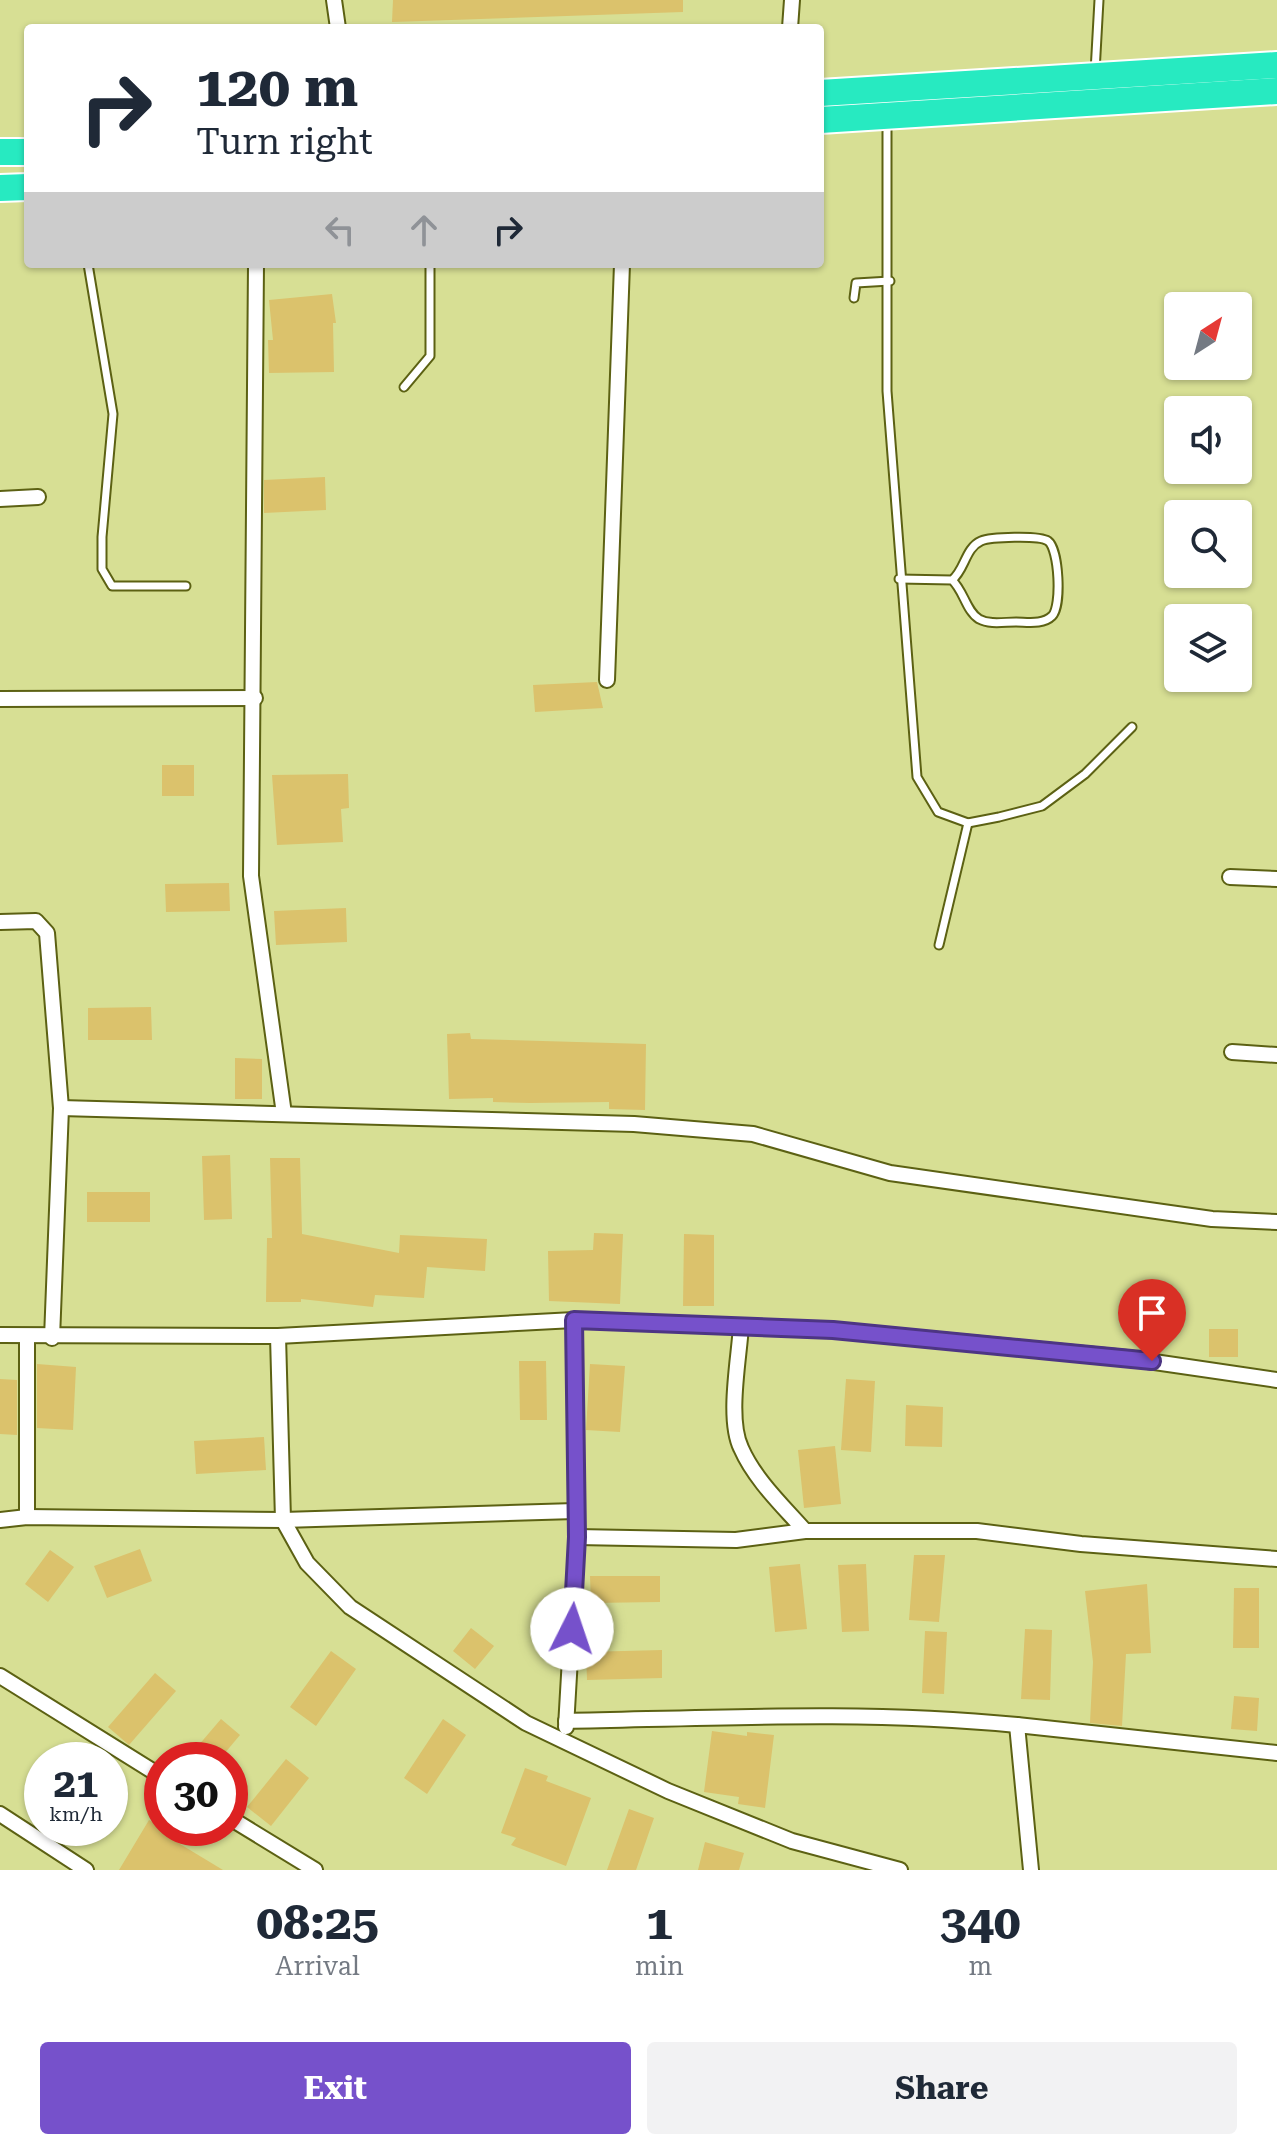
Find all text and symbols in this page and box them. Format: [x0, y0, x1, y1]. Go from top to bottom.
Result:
text: 120 m [196, 54, 358, 120]
icon: right [64, 56, 168, 160]
text: Turn right [196, 121, 373, 163]
icon: left [318, 208, 362, 252]
icon: ahead [402, 208, 446, 252]
icon: right [486, 208, 530, 252]
north arrow [1164, 292, 1252, 380]
map controls [1164, 292, 1252, 692]
button: sound [1164, 396, 1252, 484]
button: search [1164, 500, 1252, 588]
button: layers [1164, 604, 1252, 692]
pin [1118, 1279, 1186, 1361]
icon: arrive [1130, 1291, 1174, 1335]
position arrow [530, 1587, 614, 1671]
speed limit sign: 30 [144, 1742, 248, 1846]
text: 21 [54, 1760, 98, 1807]
text: km/h [49, 1802, 103, 1826]
text: 08:25 [256, 1895, 379, 1951]
text: 1 [646, 1895, 673, 1951]
text: 340 [940, 1895, 1021, 1951]
text: Arrival [275, 1951, 360, 1981]
text: min [635, 1951, 684, 1981]
text: m [969, 1951, 992, 1981]
button: Exit [40, 2042, 631, 2134]
button: Share [647, 2042, 1237, 2134]

